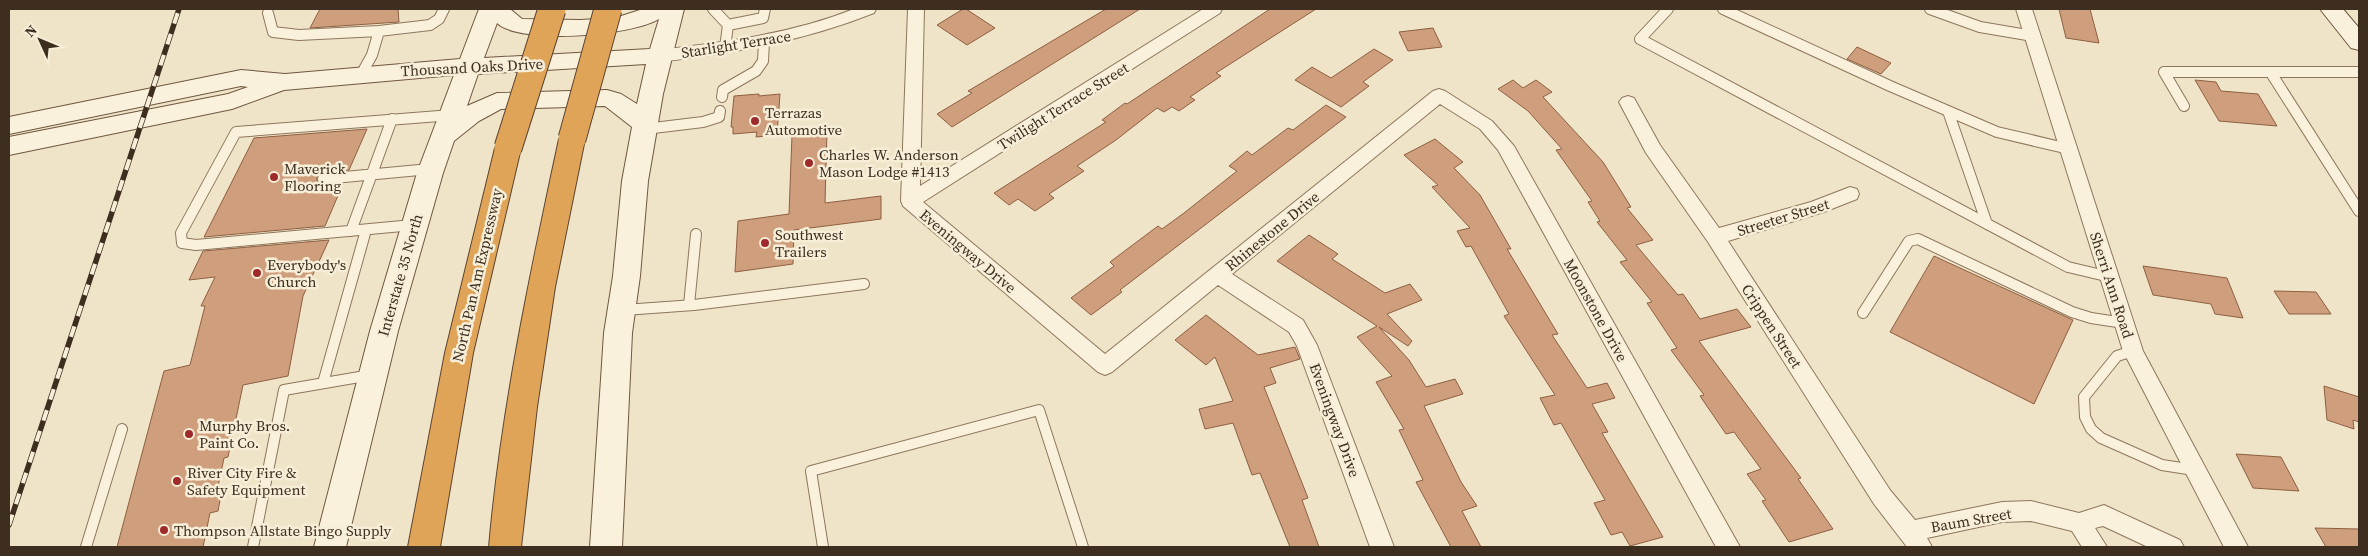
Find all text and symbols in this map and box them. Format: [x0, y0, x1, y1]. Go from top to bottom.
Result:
north arrow [15, 15, 65, 65]
text: N [20, 20, 41, 42]
street label: Starlight Terrace [680, 25, 793, 63]
street label: Thousand Oaks Drive [400, 53, 544, 81]
street label: Twilight Terrace Street [993, 57, 1133, 155]
place label: Terrazas Automotive [765, 102, 842, 140]
marker: Terrazas Automotive [749, 115, 761, 127]
place label: Charles W. Anderson Mason Lodge #1413 [819, 144, 959, 182]
marker: Charles W. Anderson Mason Lodge #1413 [803, 157, 815, 169]
place label: Maverick Flooring [284, 158, 346, 196]
marker: Maverick Flooring [268, 171, 280, 183]
street label: North Pan Am Expressway [447, 186, 507, 364]
street label: Rhinestone Drive [1220, 186, 1324, 276]
street label: Streeter Street [1734, 193, 1832, 241]
street label: Eveningway Drive [915, 204, 1021, 298]
street label: Interstate 35 North [372, 211, 428, 339]
place label: Southwest Trailers [775, 224, 843, 262]
street label: Sherri Ann Road [2085, 229, 2139, 341]
marker: Southwest Trailers [759, 237, 771, 249]
place label: Everybody's Church [267, 254, 346, 292]
street label: Moonstone Drive [1559, 255, 1633, 366]
marker: Everybody's Church [251, 267, 263, 279]
street label: Crippen Street [1737, 280, 1807, 372]
street label: Eveningway Drive [1305, 360, 1366, 480]
place label: Murphy Bros. Paint Co. [199, 415, 290, 453]
marker: Murphy Bros. Paint Co. [183, 428, 195, 440]
place label: River City Fire & Safety Equipment [187, 462, 305, 500]
marker: River City Fire & Safety Equipment [171, 475, 183, 487]
street label: Baum Street [1929, 503, 2013, 537]
place label: Thompson Allstate Bingo Supply [174, 520, 392, 541]
marker: Thompson Allstate Bingo Supply [158, 524, 170, 536]

